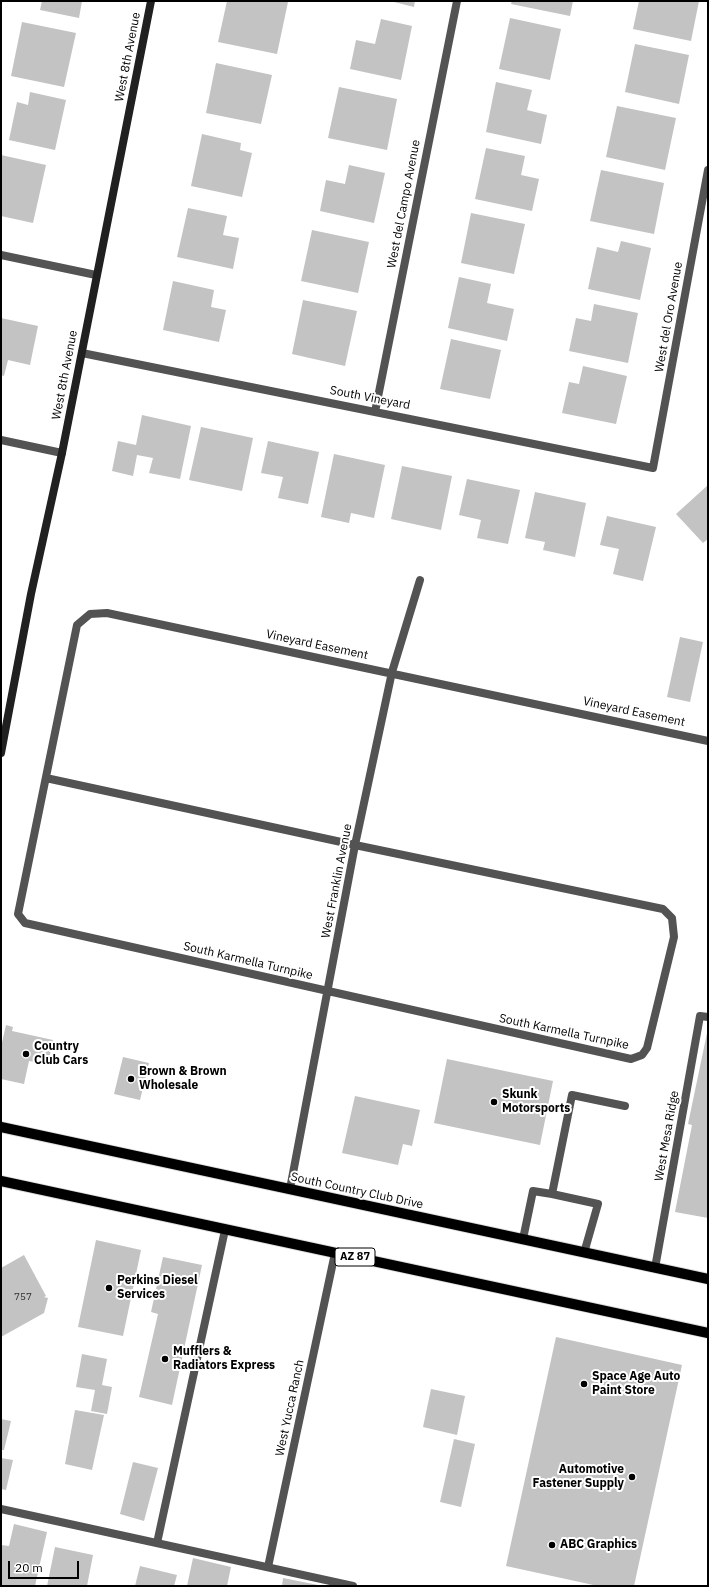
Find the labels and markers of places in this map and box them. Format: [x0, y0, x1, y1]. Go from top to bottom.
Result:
place label: Country Club Cars [34, 1040, 88, 1068]
marker: Country Club Cars [21, 1049, 31, 1059]
place label: Brown & Brown Wholesale [139, 1065, 227, 1093]
marker: Brown & Brown Wholesale [126, 1074, 136, 1084]
place label: Skunk Motorsports [502, 1088, 570, 1116]
marker: Skunk Motorsports [489, 1097, 499, 1107]
place label: Perkins Diesel Services [117, 1274, 198, 1302]
marker: Perkins Diesel Services [104, 1283, 114, 1293]
place label: Mufflers & Radiators Express [173, 1345, 275, 1373]
marker: Mufflers & Radiators Express [160, 1354, 170, 1364]
place label: Space Age Auto Paint Store [592, 1370, 680, 1398]
marker: Space Age Auto Paint Store [579, 1379, 589, 1389]
place label: Automotive Fastener Supply [533, 1463, 624, 1491]
marker: Automotive Fastener Supply [627, 1472, 637, 1482]
place label: ABC Graphics [560, 1538, 637, 1552]
marker: ABC Graphics [547, 1540, 557, 1550]

